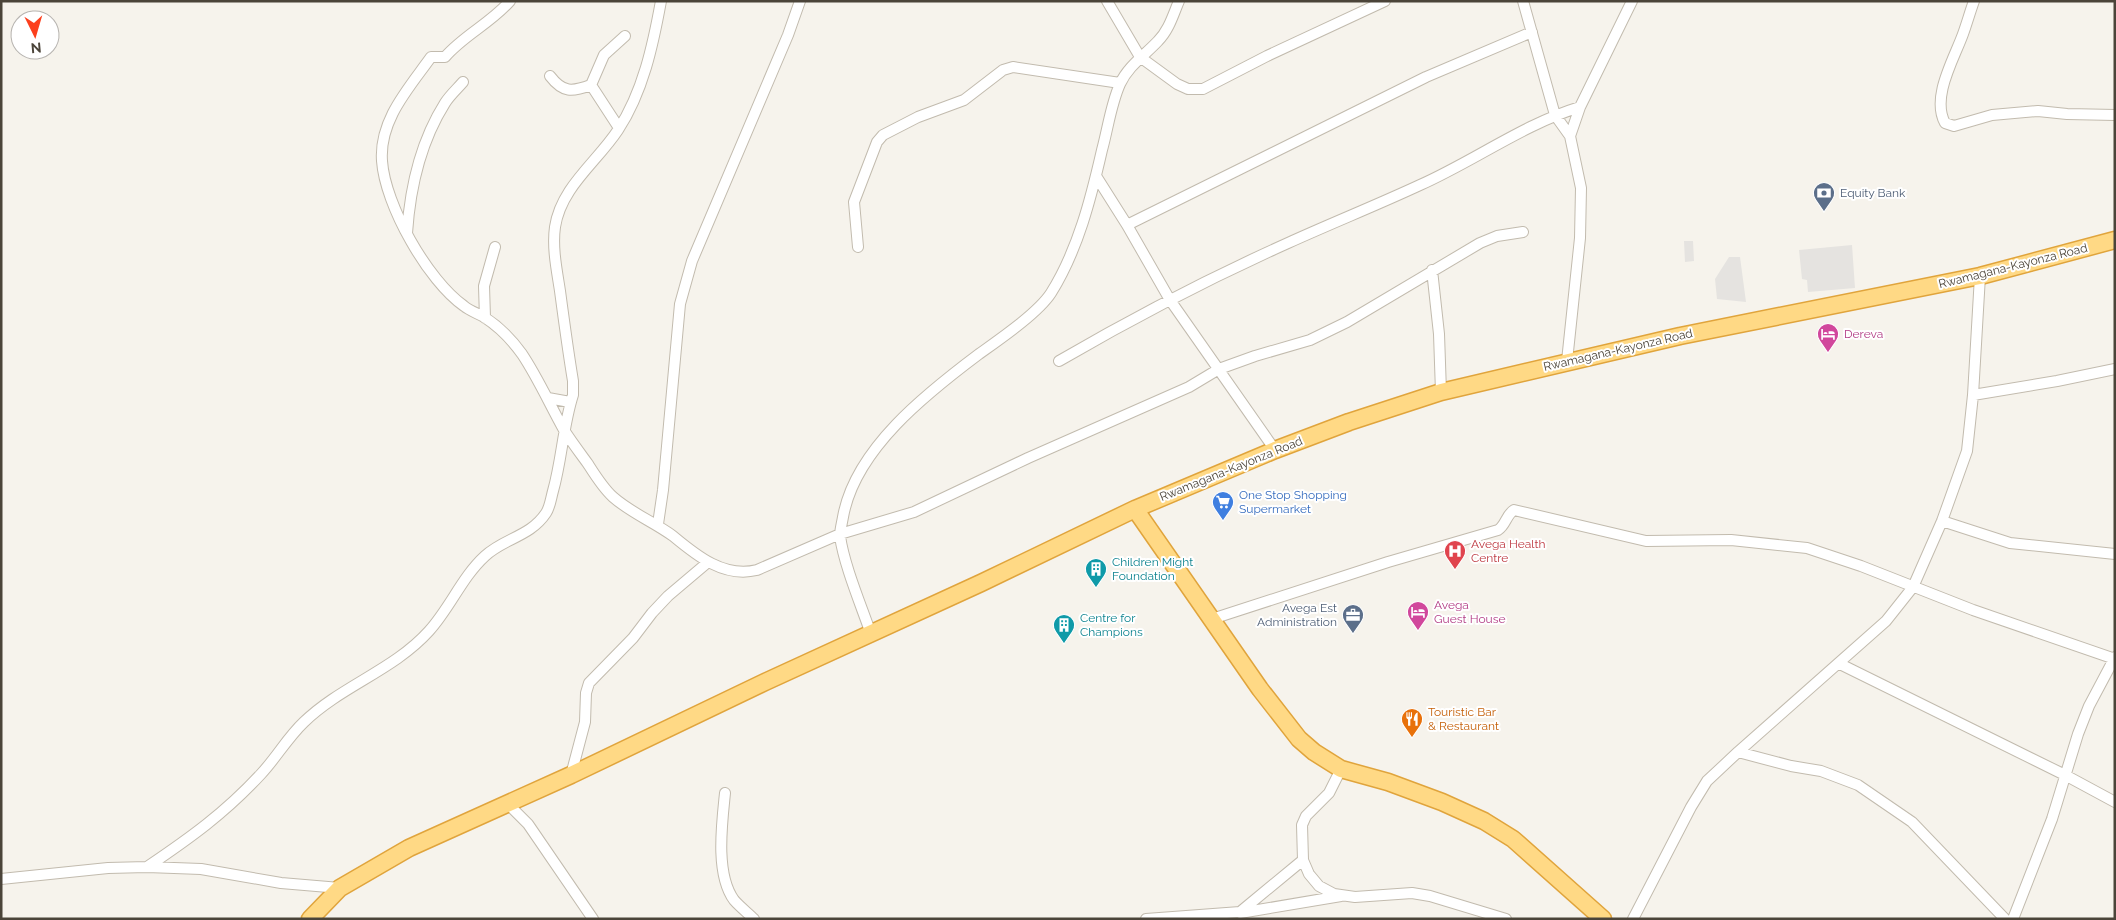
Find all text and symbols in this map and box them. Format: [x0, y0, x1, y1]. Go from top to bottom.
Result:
north arrow [10, 10, 60, 60]
text: N [30, 40, 42, 56]
bank icon: Equity Bank [1812, 181, 1836, 212]
place label: Equity Bank [1840, 186, 1906, 200]
street label: Rwamagana-Kayonza Road [1937, 241, 2089, 291]
hotel icon: Dereva [1816, 322, 1840, 353]
street label: Rwamagana-Kayonza Road [1542, 326, 1694, 374]
place label: Dereva [1844, 327, 1883, 341]
street label: Rwamagana-Kayonza Road [1158, 434, 1304, 504]
place label: One Stop Shopping Supermarket [1239, 488, 1347, 516]
supermarket icon: One Stop Shopping Supermarket [1211, 490, 1235, 521]
place label: Avega Health Centre [1471, 537, 1546, 565]
hospital icon: Avega Health Centre [1443, 539, 1467, 570]
place label: Children Might Foundation [1112, 555, 1193, 583]
building icon: Children Might Foundation [1084, 557, 1108, 588]
place label: Avega Guest House [1434, 598, 1506, 626]
hotel icon: Avega Guest House [1406, 600, 1430, 631]
place label: Avega Est Administration [1257, 601, 1337, 629]
office icon: Avega Est Administration [1341, 603, 1365, 634]
place label: Centre for Champions [1080, 611, 1143, 639]
building icon: Centre for Champions [1052, 613, 1076, 644]
place label: Touristic Bar & Restaurant [1428, 705, 1499, 733]
restaurant icon: Touristic Bar & Restaurant [1400, 707, 1424, 738]

